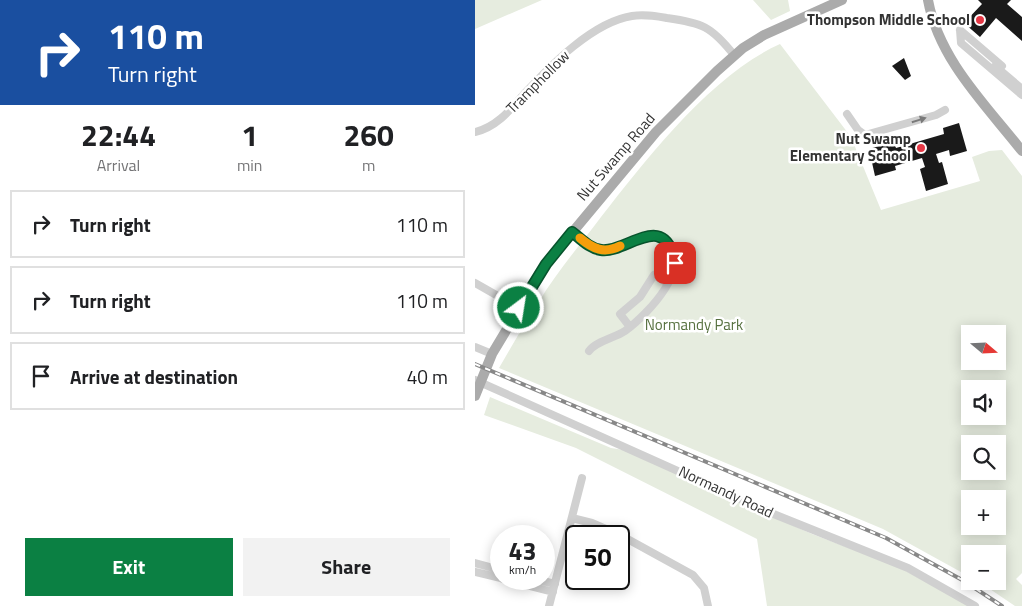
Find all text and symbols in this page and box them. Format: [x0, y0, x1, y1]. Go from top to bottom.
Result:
place label: Thompson Middle School [807, 8, 970, 31]
text: 110 m [108, 9, 204, 63]
marker: Thompson Middle School [974, 14, 986, 26]
icon: right [25, 20, 90, 85]
street label: Tramphollow [501, 45, 575, 119]
text: Turn right [108, 57, 197, 91]
street label: Nut Swamp Road [571, 108, 660, 206]
text: 22:44 [81, 112, 156, 158]
text: 1 [241, 112, 258, 158]
text: 260 [344, 112, 394, 158]
one-way arrow [911, 115, 926, 123]
place label: Nut Swamp Elementary School [790, 127, 911, 167]
marker: Nut Swamp Elementary School [915, 142, 927, 154]
text: Arrival [97, 153, 140, 177]
text: min [237, 153, 262, 177]
text: m [362, 153, 375, 177]
icon: right [27, 210, 55, 238]
text: Turn right [70, 210, 151, 239]
text: 110 m [396, 210, 448, 239]
pin [654, 242, 696, 284]
icon: arrive [661, 249, 689, 277]
position arrow [492, 281, 544, 333]
icon: right [27, 286, 55, 314]
text: Turn right [70, 286, 151, 315]
text: 110 m [396, 286, 448, 315]
park label: Normandy Park [645, 313, 743, 336]
north arrow [961, 325, 1006, 370]
map controls [961, 325, 1006, 590]
icon: arrive [27, 362, 55, 390]
text: Arrive at destination [70, 362, 238, 391]
text: 40 m [407, 362, 448, 391]
button: sound [961, 380, 1006, 425]
button: search [961, 435, 1006, 480]
street label: Normandy Road [675, 460, 777, 524]
button: + [961, 490, 1006, 535]
speed limit sign: 50 [565, 525, 630, 590]
text: 43 [508, 532, 537, 570]
button: Exit [25, 538, 233, 596]
button: Share [243, 538, 450, 596]
button: − [961, 545, 1006, 590]
text: km/h [509, 560, 536, 579]

